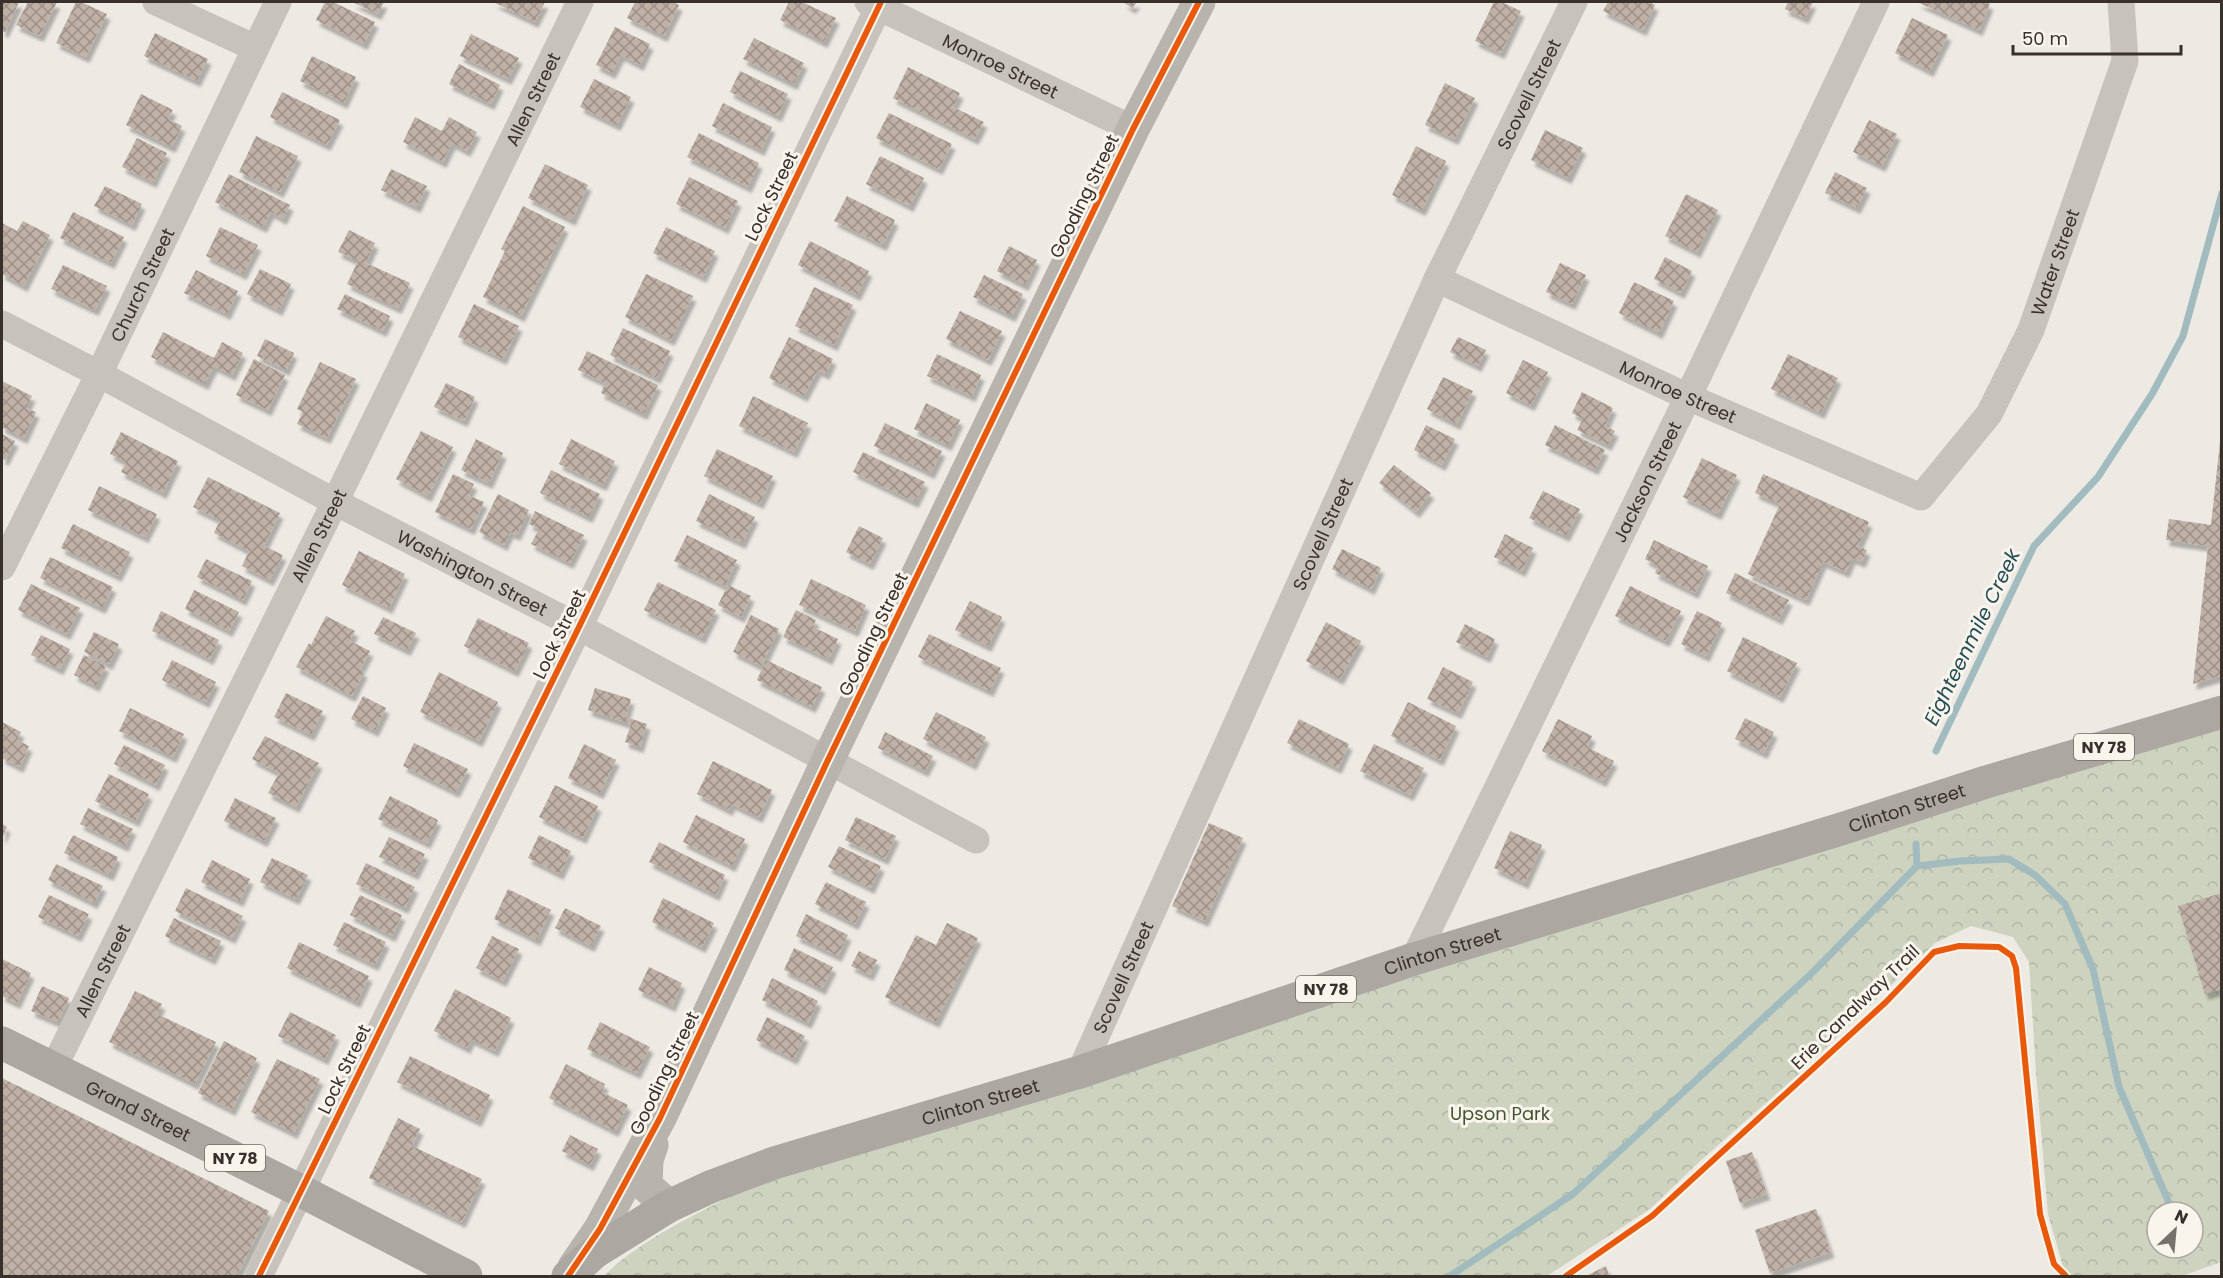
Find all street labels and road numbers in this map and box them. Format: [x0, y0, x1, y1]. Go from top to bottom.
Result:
street label: Monroe Street [939, 27, 1063, 104]
street label: Scovell Street [1491, 34, 1566, 154]
street label: Allen Street [499, 48, 566, 150]
street label: Gooding Street [1043, 130, 1125, 262]
street label: Lock Street [739, 147, 803, 245]
street label: Water Street [2024, 205, 2085, 319]
street label: Church Street [104, 224, 180, 346]
street label: Monroe Street [1616, 354, 1740, 429]
street label: Jackson Street [1607, 417, 1687, 547]
street label: Scovell Street [1286, 474, 1358, 594]
street label: Allen Street [285, 484, 352, 586]
street label: Washington Street [393, 523, 552, 621]
street label: Gooding Street [832, 568, 914, 700]
street label: Lock Street [527, 585, 591, 683]
road number: NY 78 [2074, 734, 2134, 760]
street label: Clinton Street [1845, 777, 1968, 838]
street label: Scovell Street [1087, 917, 1159, 1037]
street label: Allen Street [68, 920, 136, 1021]
street label: Clinton Street [1380, 921, 1504, 981]
street label: Erie Canalway Trail [1785, 939, 1925, 1075]
road number: NY 78 [1296, 976, 1356, 1002]
street label: Gooding Street [623, 1007, 705, 1139]
street label: Lock Street [312, 1020, 376, 1118]
street label: Clinton Street [918, 1072, 1042, 1131]
street label: Grand Street [82, 1074, 195, 1147]
road number: NY 78 [205, 1145, 265, 1171]

